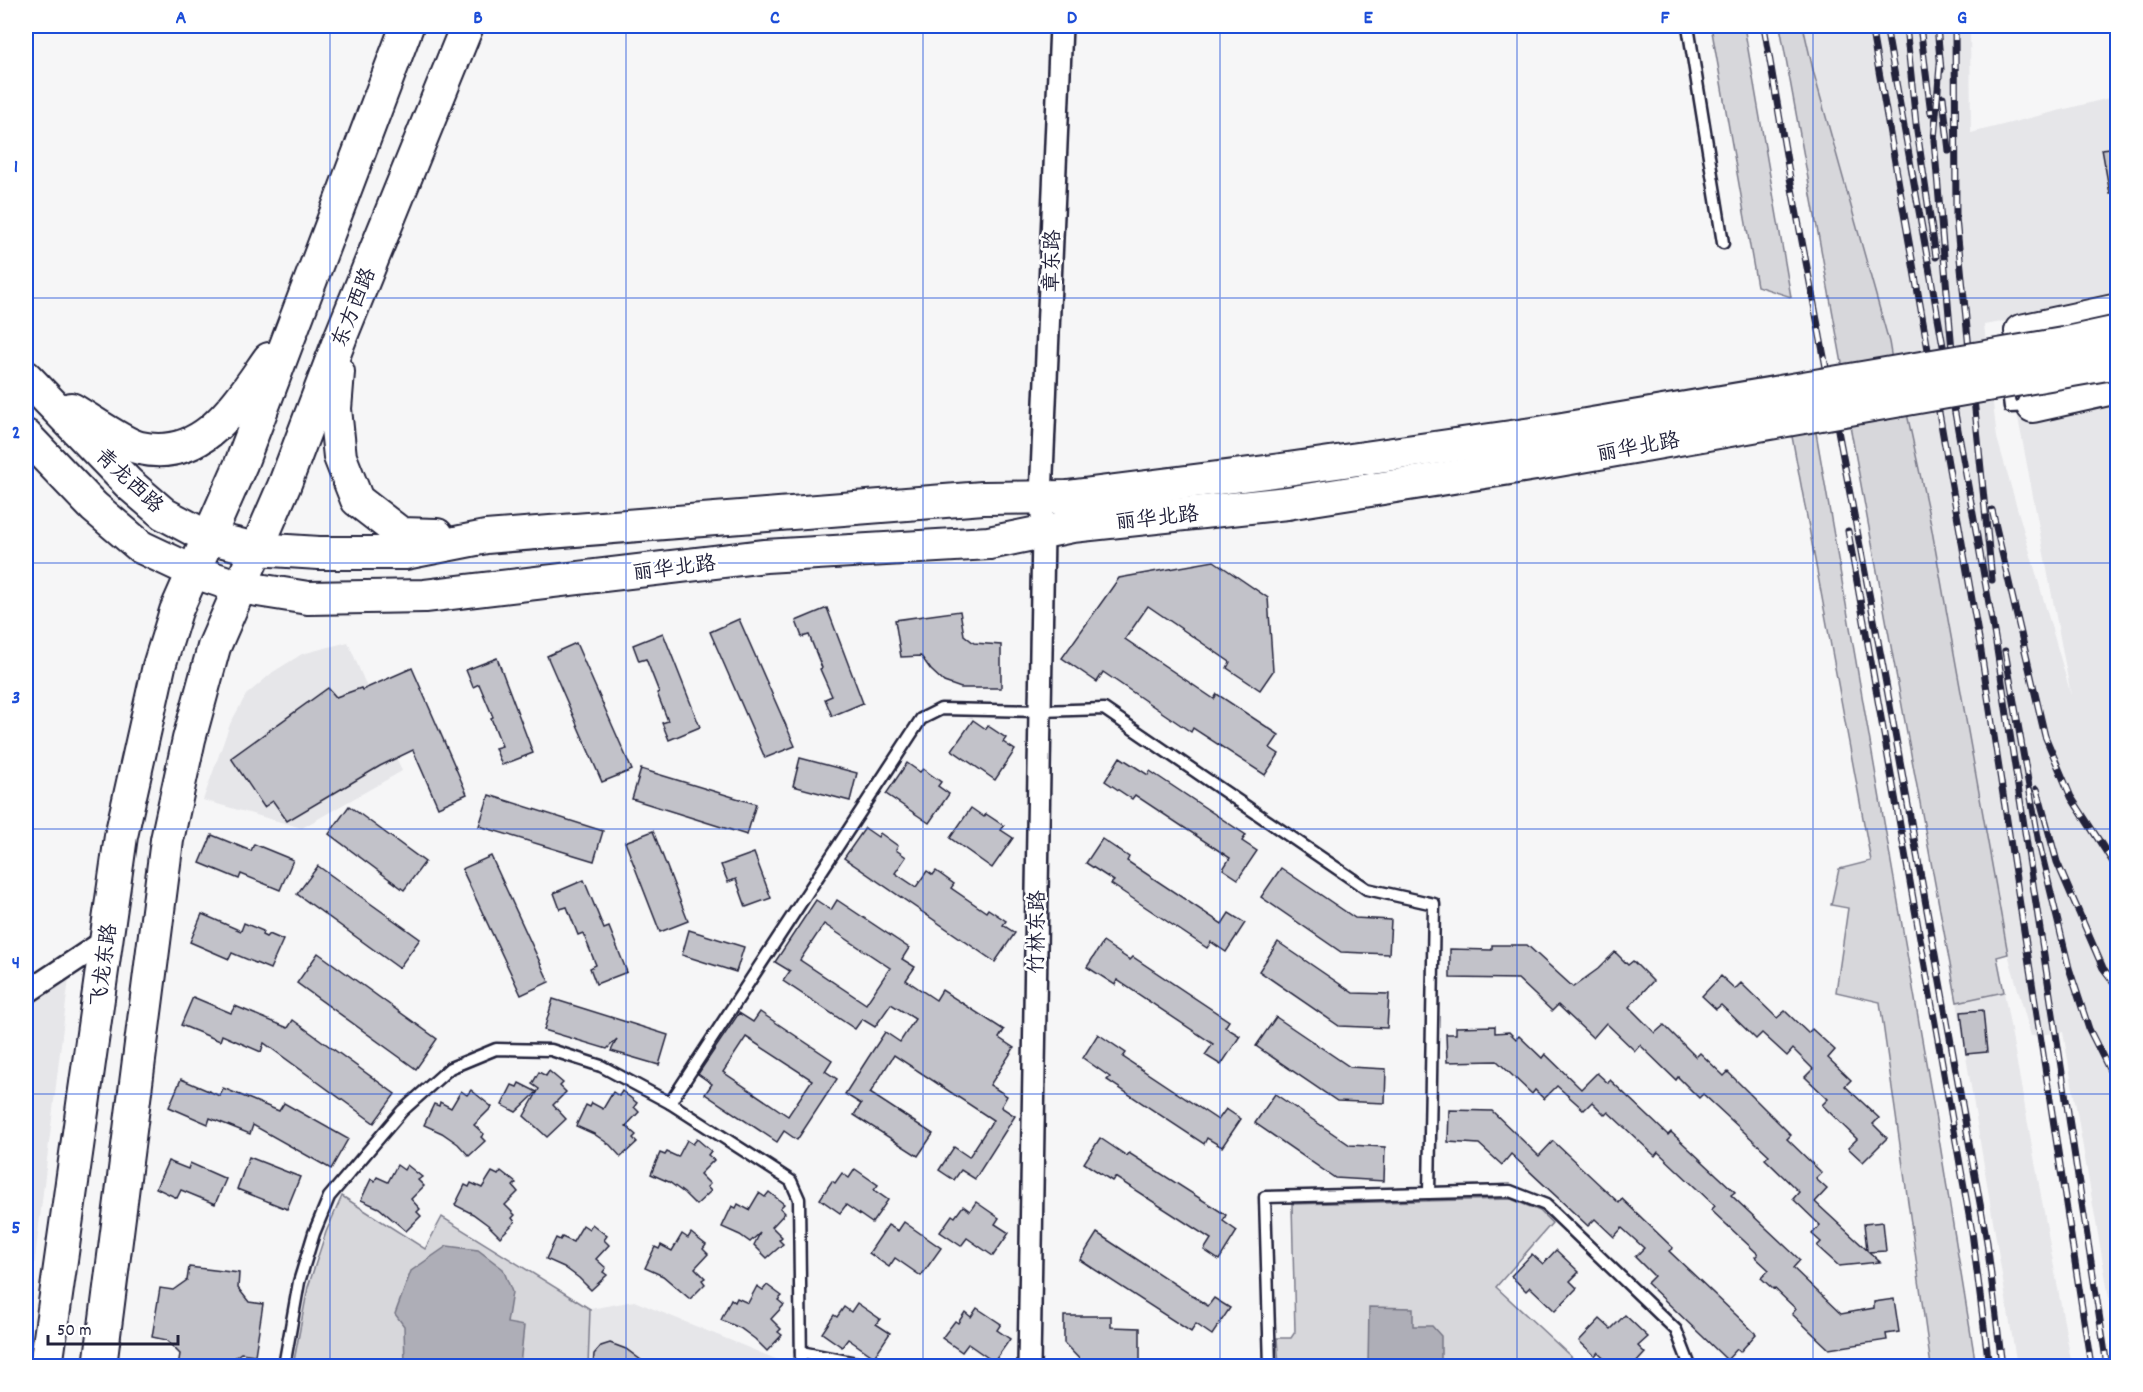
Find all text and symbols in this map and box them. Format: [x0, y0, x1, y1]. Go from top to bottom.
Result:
text: A [176, 5, 187, 33]
text: B [473, 5, 483, 33]
text: C [770, 5, 780, 33]
text: D [1067, 5, 1078, 33]
text: E [1363, 5, 1373, 33]
text: F [1661, 5, 1671, 33]
text: G [1957, 5, 1967, 33]
text: 1 [14, 154, 18, 182]
street label: 章东路 [1038, 229, 1070, 293]
street label: 东方西路 [326, 264, 385, 353]
text: 2 [12, 420, 20, 448]
street label: 丽华北路 [1595, 427, 1682, 471]
street label: 青龙西路 [87, 443, 169, 522]
street label: 丽华北路 [1114, 501, 1201, 539]
street label: 丽华北路 [631, 550, 718, 590]
text: 3 [12, 685, 20, 713]
street label: 竹林东路 [1023, 890, 1055, 974]
street label: 飞龙东路 [85, 922, 127, 1009]
text: 4 [12, 950, 20, 978]
text: 5 [11, 1215, 21, 1243]
scale bar [48, 1308, 178, 1346]
text: 50 m [57, 1319, 92, 1344]

